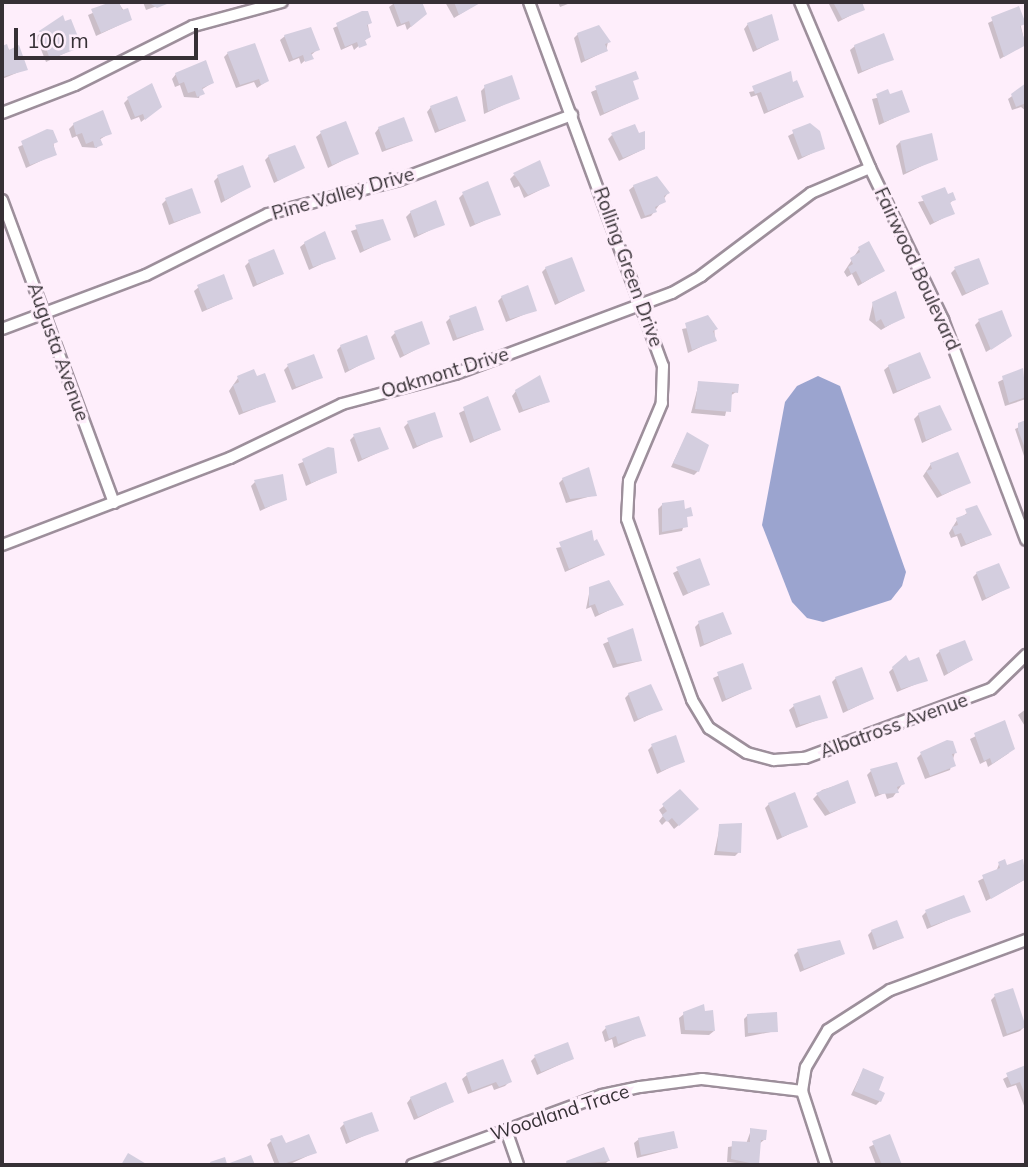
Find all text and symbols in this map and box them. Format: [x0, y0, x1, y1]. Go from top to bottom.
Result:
scale bar [18, 14, 201, 58]
text: 100 m [27, 27, 89, 53]
street label: Pine Valley Drive [269, 163, 417, 225]
street label: Rolling Green Drive [589, 184, 667, 350]
street label: Fairwood Boulevard [869, 184, 965, 354]
street label: Augusta Avenue [22, 280, 94, 424]
street label: Oakmont Drive [379, 343, 511, 403]
street label: Albatross Avenue [817, 689, 971, 763]
street label: Woodland Trace [488, 1080, 632, 1146]

